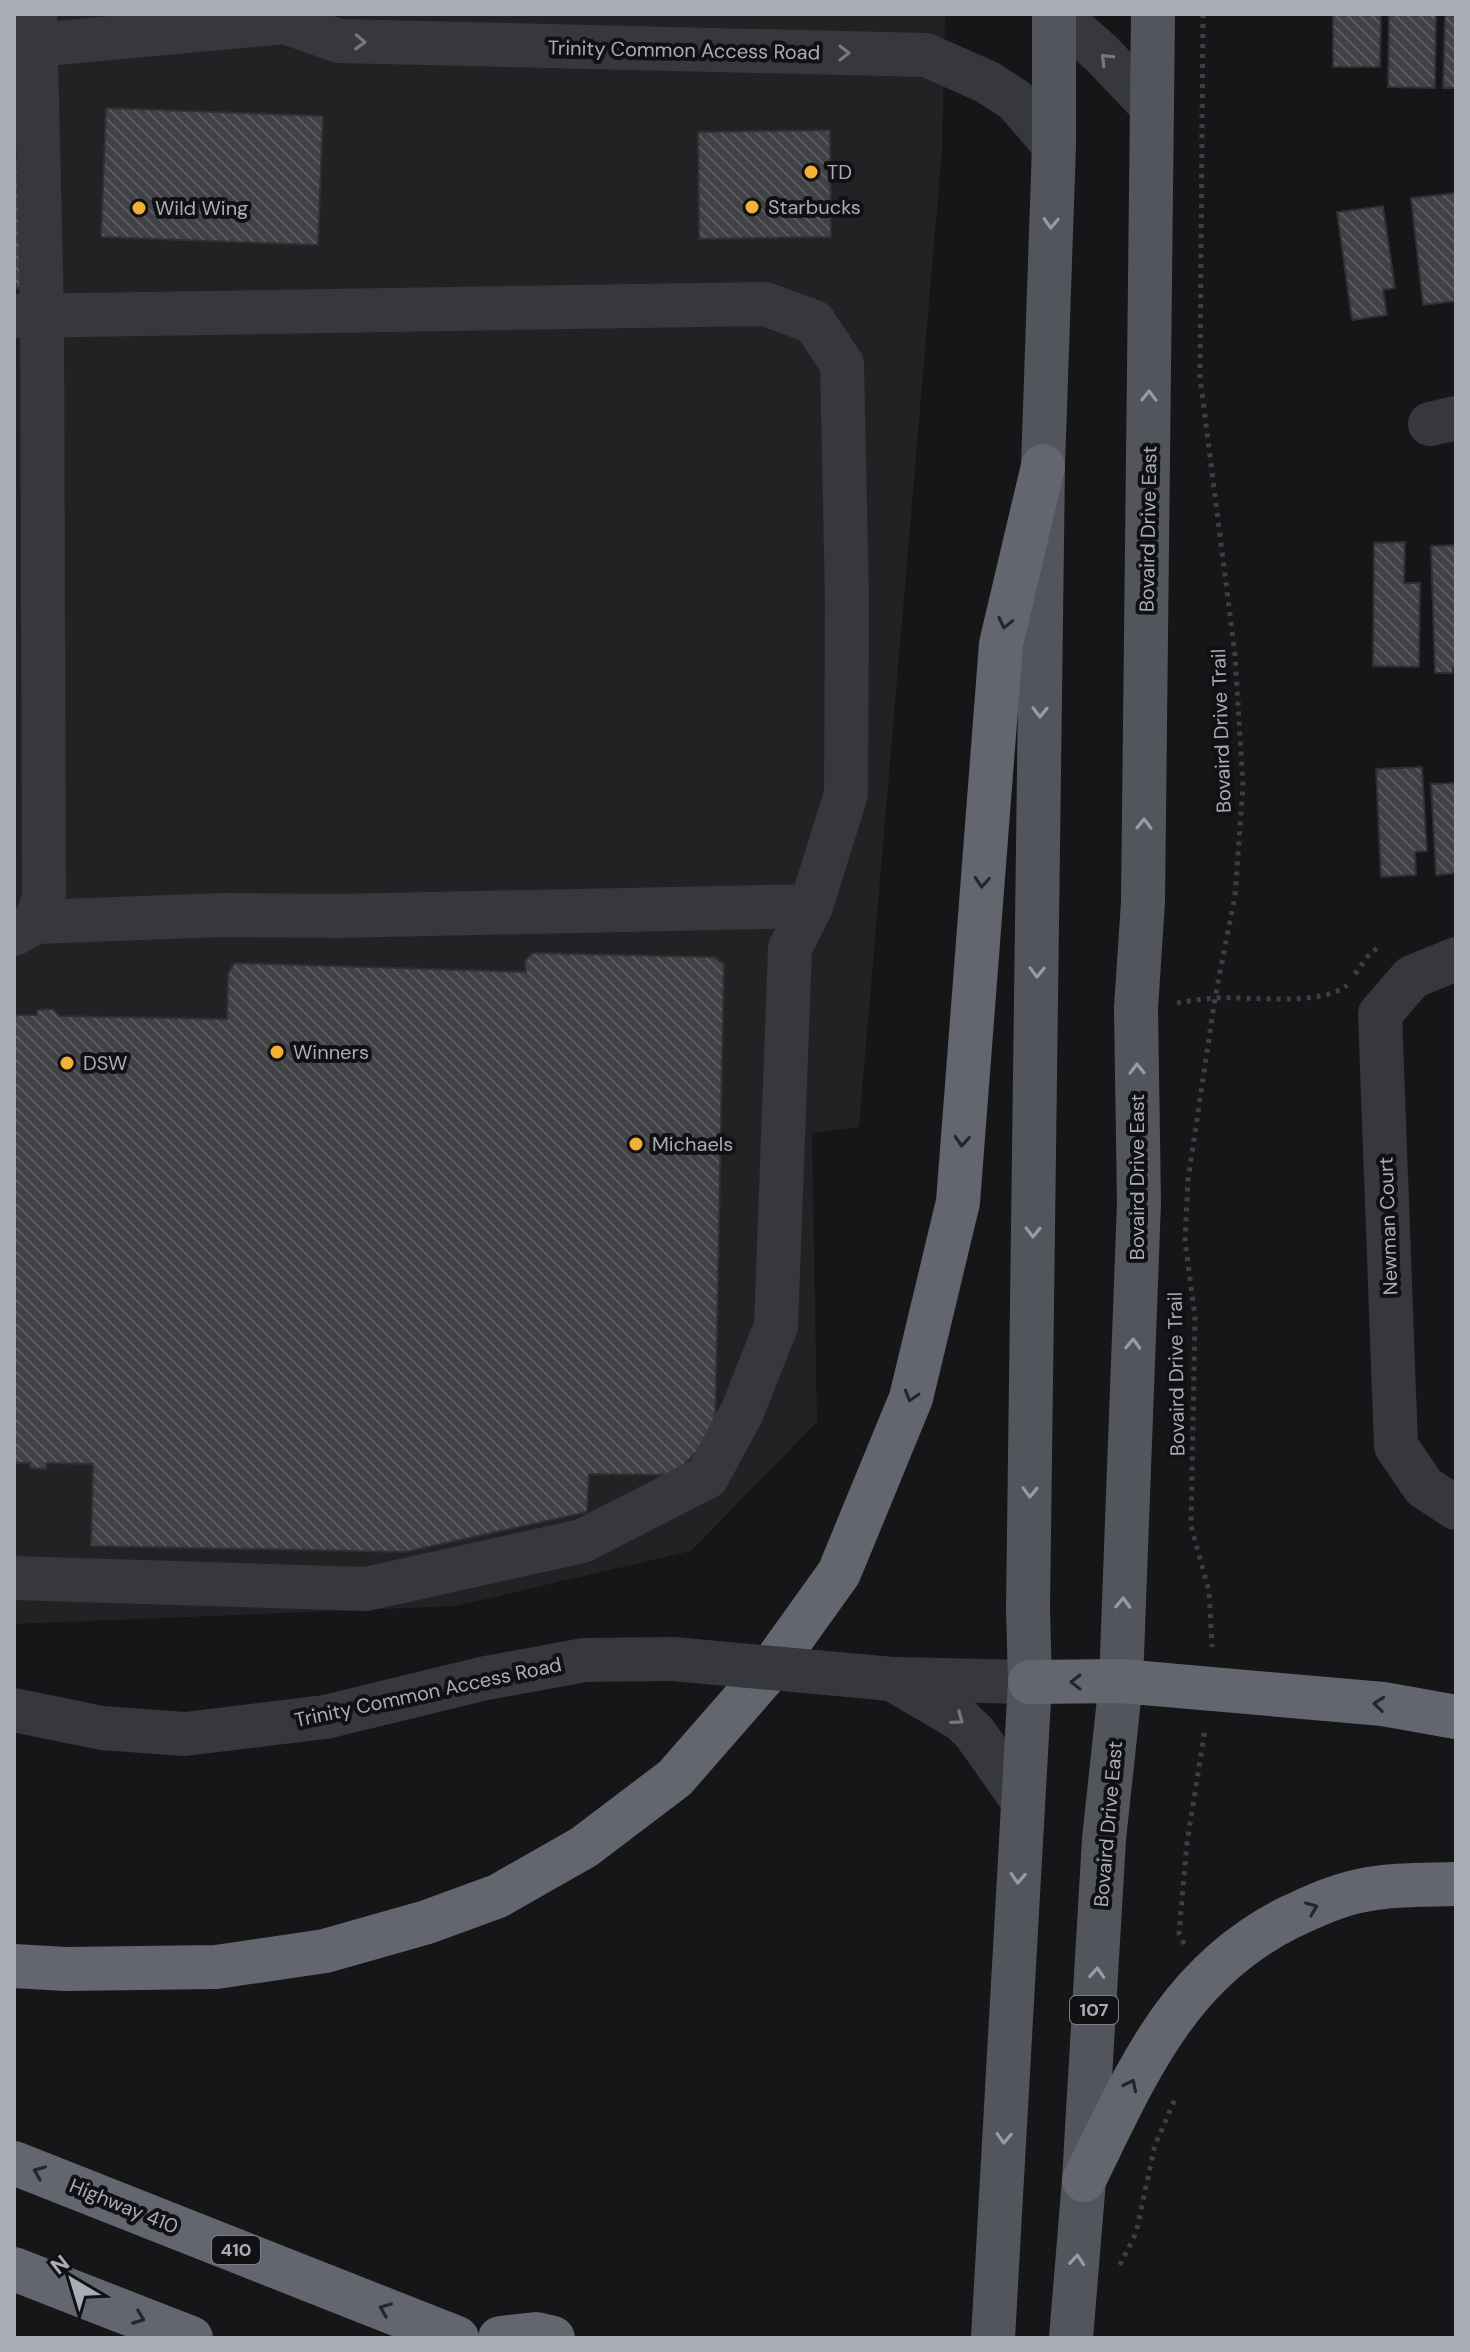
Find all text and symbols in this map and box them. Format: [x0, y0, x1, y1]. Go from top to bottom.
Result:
one-way arrow [354, 33, 367, 50]
street label: Trinity Common Access Road [548, 35, 820, 65]
one-way arrow [838, 44, 851, 62]
one-way arrow [1101, 54, 1115, 68]
place label: TD [827, 159, 852, 185]
marker: TD [802, 163, 820, 181]
place label: Starbucks [768, 194, 861, 220]
place label: Wild Wing [155, 195, 248, 221]
marker: Starbucks [743, 198, 761, 216]
marker: Wild Wing [130, 199, 148, 217]
one-way arrow [1042, 217, 1060, 230]
one-way arrow [1140, 389, 1158, 402]
street label: Bovaird Drive East [1134, 445, 1162, 612]
one-way arrow [998, 616, 1015, 630]
street label: Bovaird Drive Trail [1205, 648, 1237, 814]
one-way arrow [1031, 706, 1049, 719]
one-way arrow [1135, 817, 1153, 830]
one-way arrow [974, 876, 991, 889]
one-way arrow [1028, 966, 1045, 979]
place label: Winners [293, 1039, 369, 1065]
marker: Winners [268, 1043, 286, 1061]
place label: DSW [83, 1050, 127, 1076]
marker: DSW [58, 1054, 76, 1072]
one-way arrow [1128, 1062, 1146, 1075]
street label: Bovaird Drive East [1124, 1094, 1150, 1260]
place label: Michaels [652, 1131, 733, 1157]
marker: Michaels [627, 1135, 645, 1153]
one-way arrow [954, 1135, 971, 1148]
street label: Newman Court [1373, 1156, 1403, 1296]
one-way arrow [1024, 1226, 1042, 1239]
street label: Bovaird Drive Trail [1162, 1292, 1190, 1456]
one-way arrow [1125, 1337, 1142, 1350]
one-way arrow [904, 1388, 920, 1402]
one-way arrow [1021, 1486, 1039, 1499]
one-way arrow [1114, 1596, 1131, 1609]
street label: Trinity Common Access Road [292, 1651, 564, 1733]
one-way arrow [1069, 1673, 1082, 1690]
one-way arrow [1372, 1696, 1385, 1713]
one-way arrow [949, 1710, 964, 1724]
street label: Bovaird Drive East [1088, 1740, 1128, 1908]
one-way arrow [1009, 1872, 1026, 1885]
one-way arrow [1304, 1901, 1318, 1917]
one-way arrow [1088, 1966, 1105, 1979]
road number: 107 [1070, 1996, 1118, 2024]
one-way arrow [1121, 2079, 1137, 2094]
one-way arrow [996, 2132, 1013, 2145]
one-way arrow [33, 2166, 47, 2182]
street label: Highway 410 [66, 2172, 182, 2240]
road number: 410 [212, 2236, 260, 2264]
north arrow [32, 2240, 112, 2320]
text: N [45, 2248, 75, 2281]
one-way arrow [1069, 2253, 1086, 2266]
one-way arrow [379, 2302, 393, 2319]
one-way arrow [131, 2308, 145, 2324]

